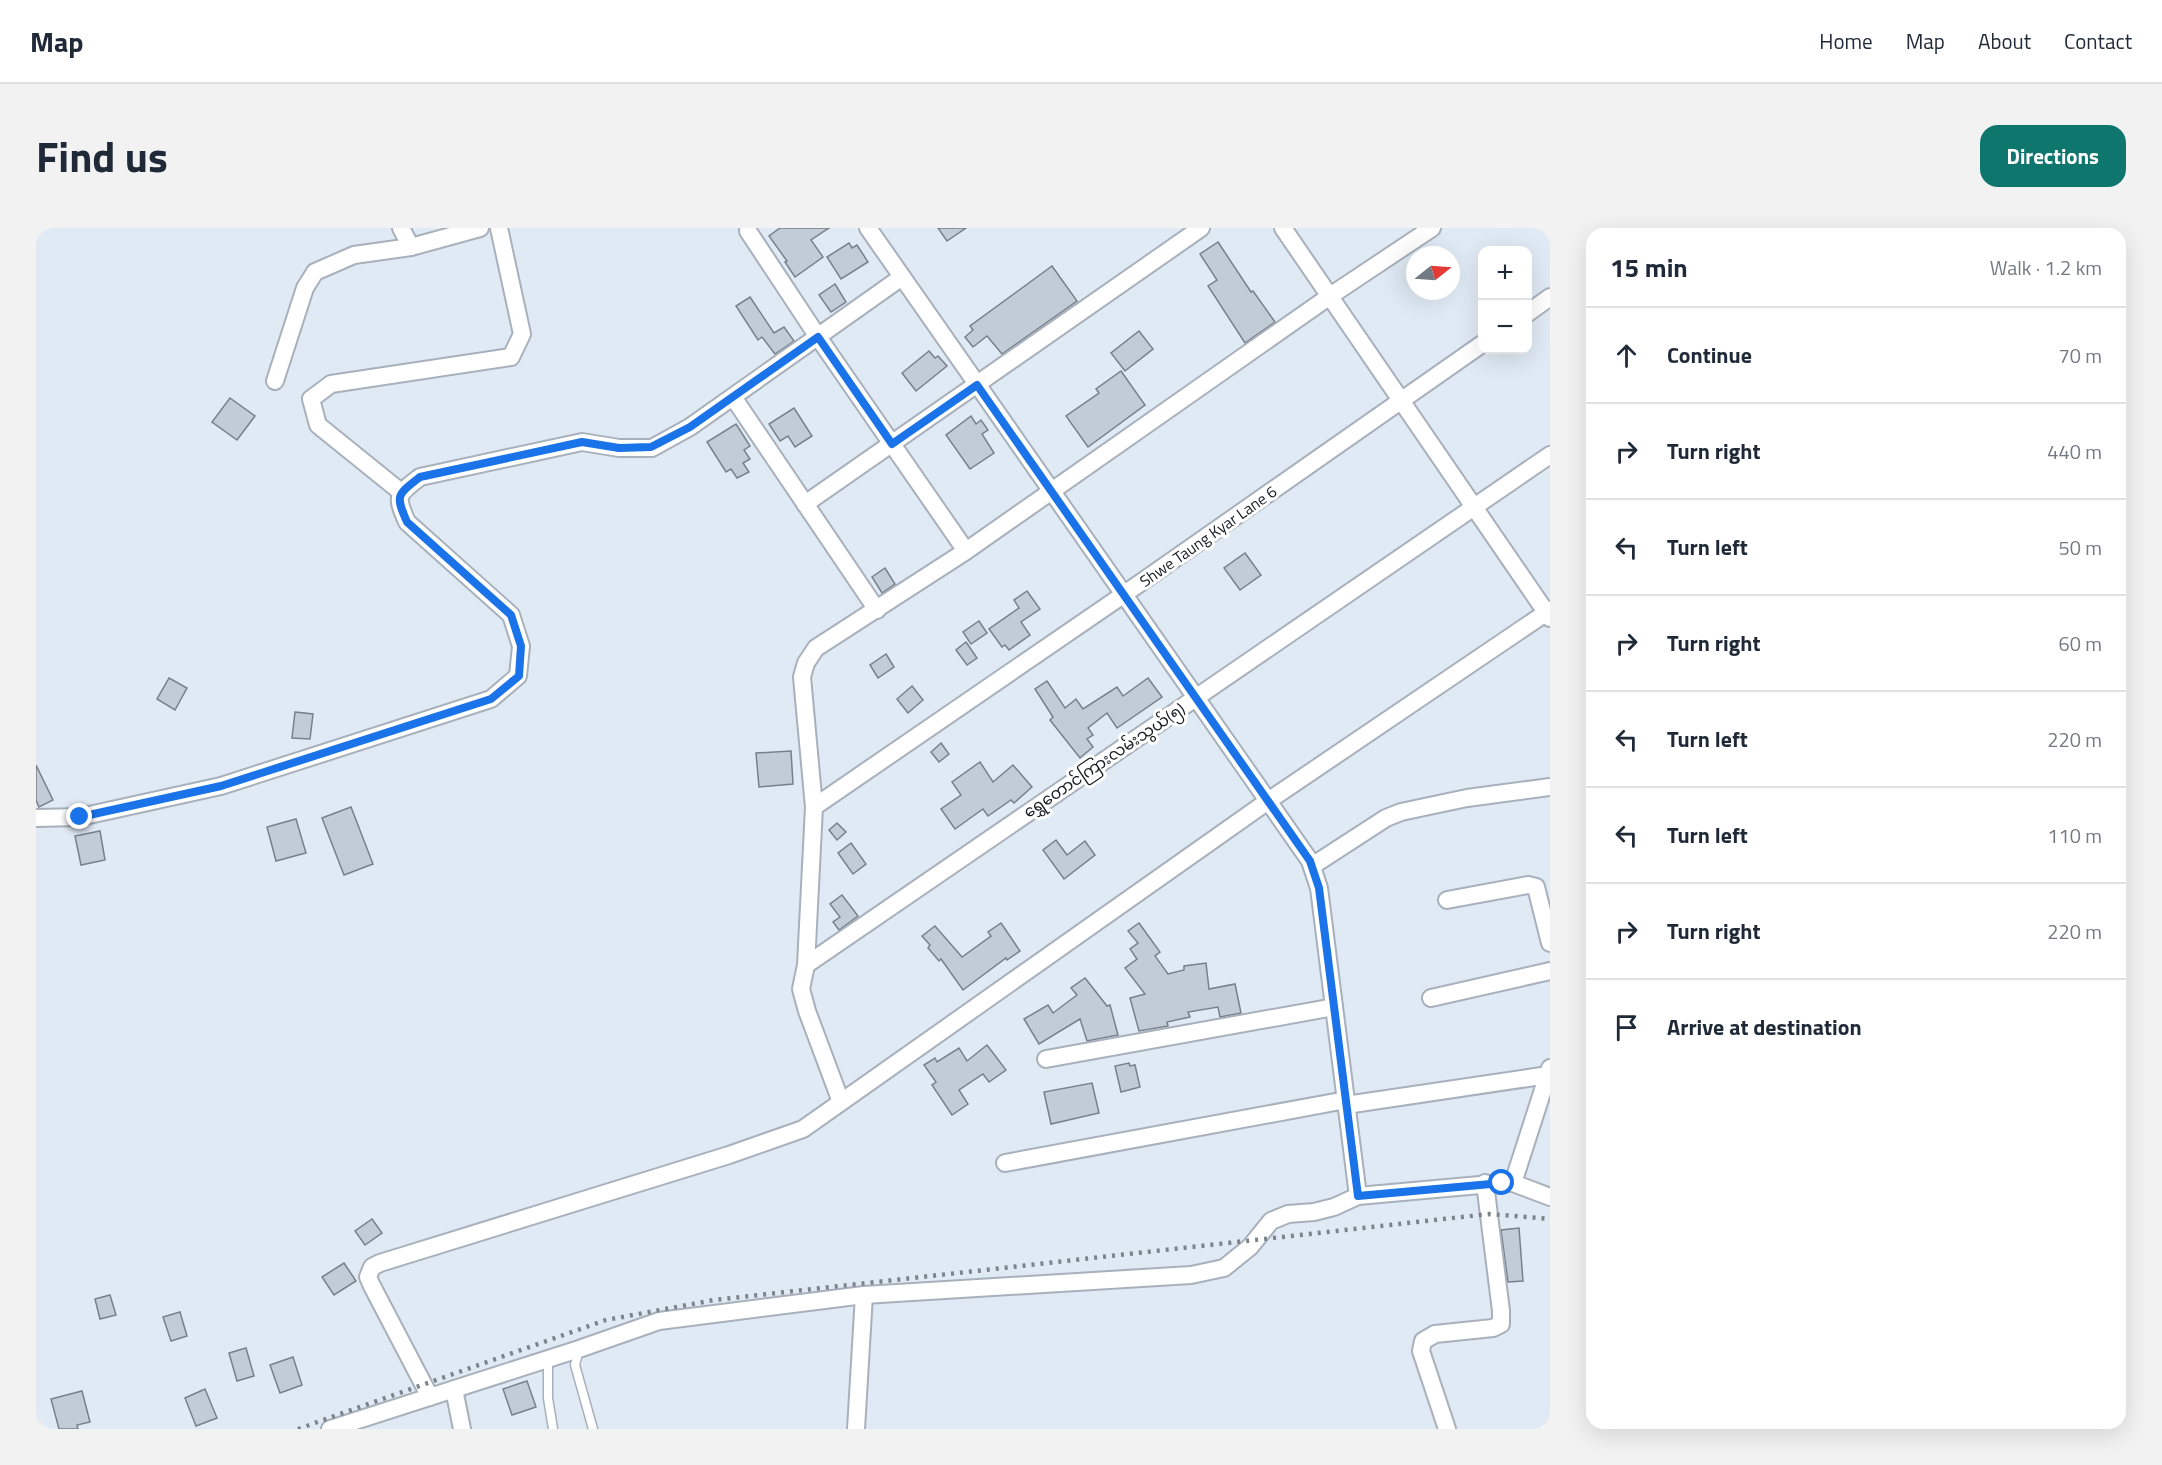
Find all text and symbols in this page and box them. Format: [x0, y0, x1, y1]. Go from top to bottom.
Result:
text: Map [30, 20, 84, 63]
text: Home [1819, 25, 1873, 57]
text: Map [1906, 25, 1945, 57]
text: About [1978, 25, 2031, 57]
text: Contact [2064, 25, 2132, 57]
text: Find us [36, 124, 168, 188]
button: Directions [1980, 125, 2126, 187]
north arrow [1406, 246, 1460, 300]
map controls [1478, 246, 1532, 354]
button: + [1478, 246, 1532, 300]
text: 15 min [1610, 248, 1688, 287]
text: Walk · 1.2 km [1990, 252, 2102, 283]
button: − [1478, 300, 1532, 354]
text: Continue [1667, 338, 1752, 372]
icon: ahead [1610, 339, 1643, 372]
text: 70 m [2058, 340, 2102, 371]
text: Turn right [1667, 434, 1761, 468]
icon: right [1610, 435, 1643, 468]
text: 440 m [2047, 436, 2102, 467]
street label: Shwe Taung Kyar Lane 6 [1134, 479, 1282, 593]
text: Turn left [1667, 530, 1748, 564]
icon: left [1610, 531, 1643, 564]
text: 50 m [2058, 532, 2102, 563]
text: Turn right [1667, 626, 1761, 660]
icon: right [1610, 627, 1643, 660]
text: 60 m [2058, 628, 2102, 659]
street label: ရွှေတောင်ကြားလမ်းသွယ်(၅) [1018, 697, 1191, 825]
text: Turn left [1667, 722, 1748, 756]
icon: left [1610, 723, 1643, 756]
text: 220 m [2047, 724, 2102, 755]
route end [66, 803, 92, 829]
text: Turn left [1667, 818, 1748, 852]
icon: left [1610, 819, 1643, 852]
text: 110 m [2047, 820, 2102, 851]
text: Turn right [1667, 914, 1761, 948]
icon: right [1610, 915, 1643, 948]
text: 220 m [2047, 916, 2102, 947]
text: Arrive at destination [1667, 1010, 1862, 1044]
icon: arrive [1610, 1011, 1643, 1044]
route start [1488, 1169, 1514, 1195]

